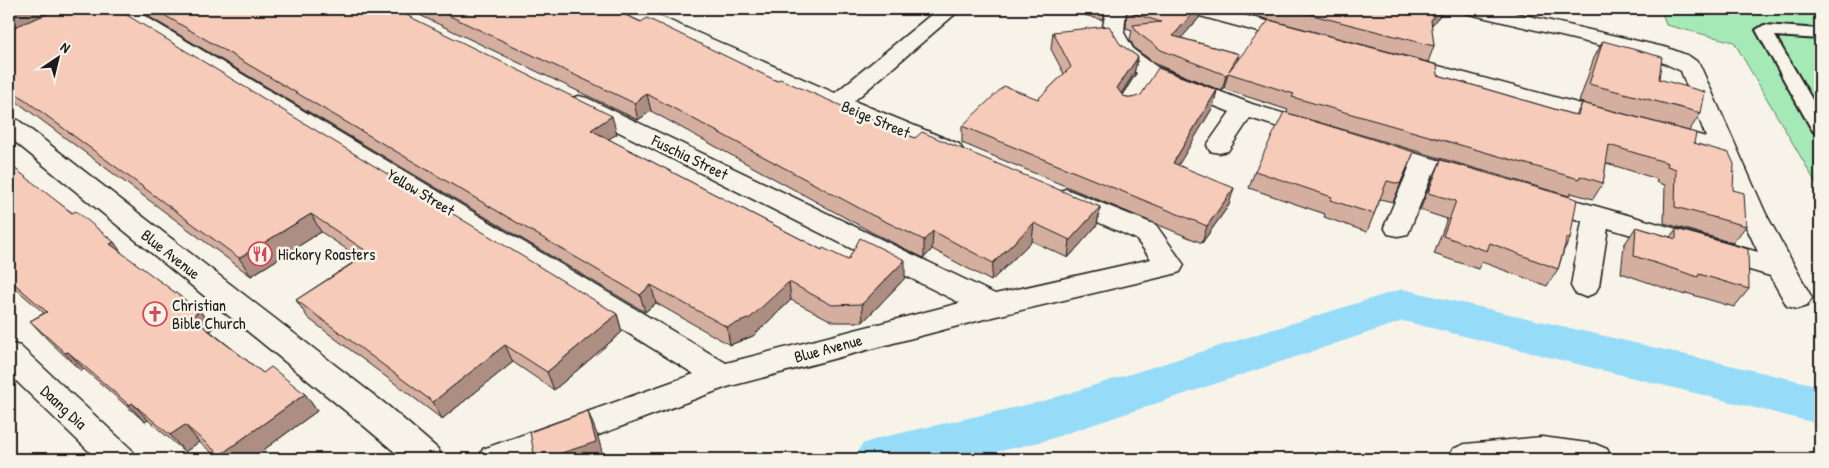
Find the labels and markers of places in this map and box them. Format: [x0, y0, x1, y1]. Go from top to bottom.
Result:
restaurant icon: Hickory Roasters [247, 241, 273, 267]
place label: Hickory Roasters [278, 243, 375, 265]
place label: Christian Bible Church [172, 294, 246, 334]
church icon: Christian Bible Church [142, 301, 168, 327]

